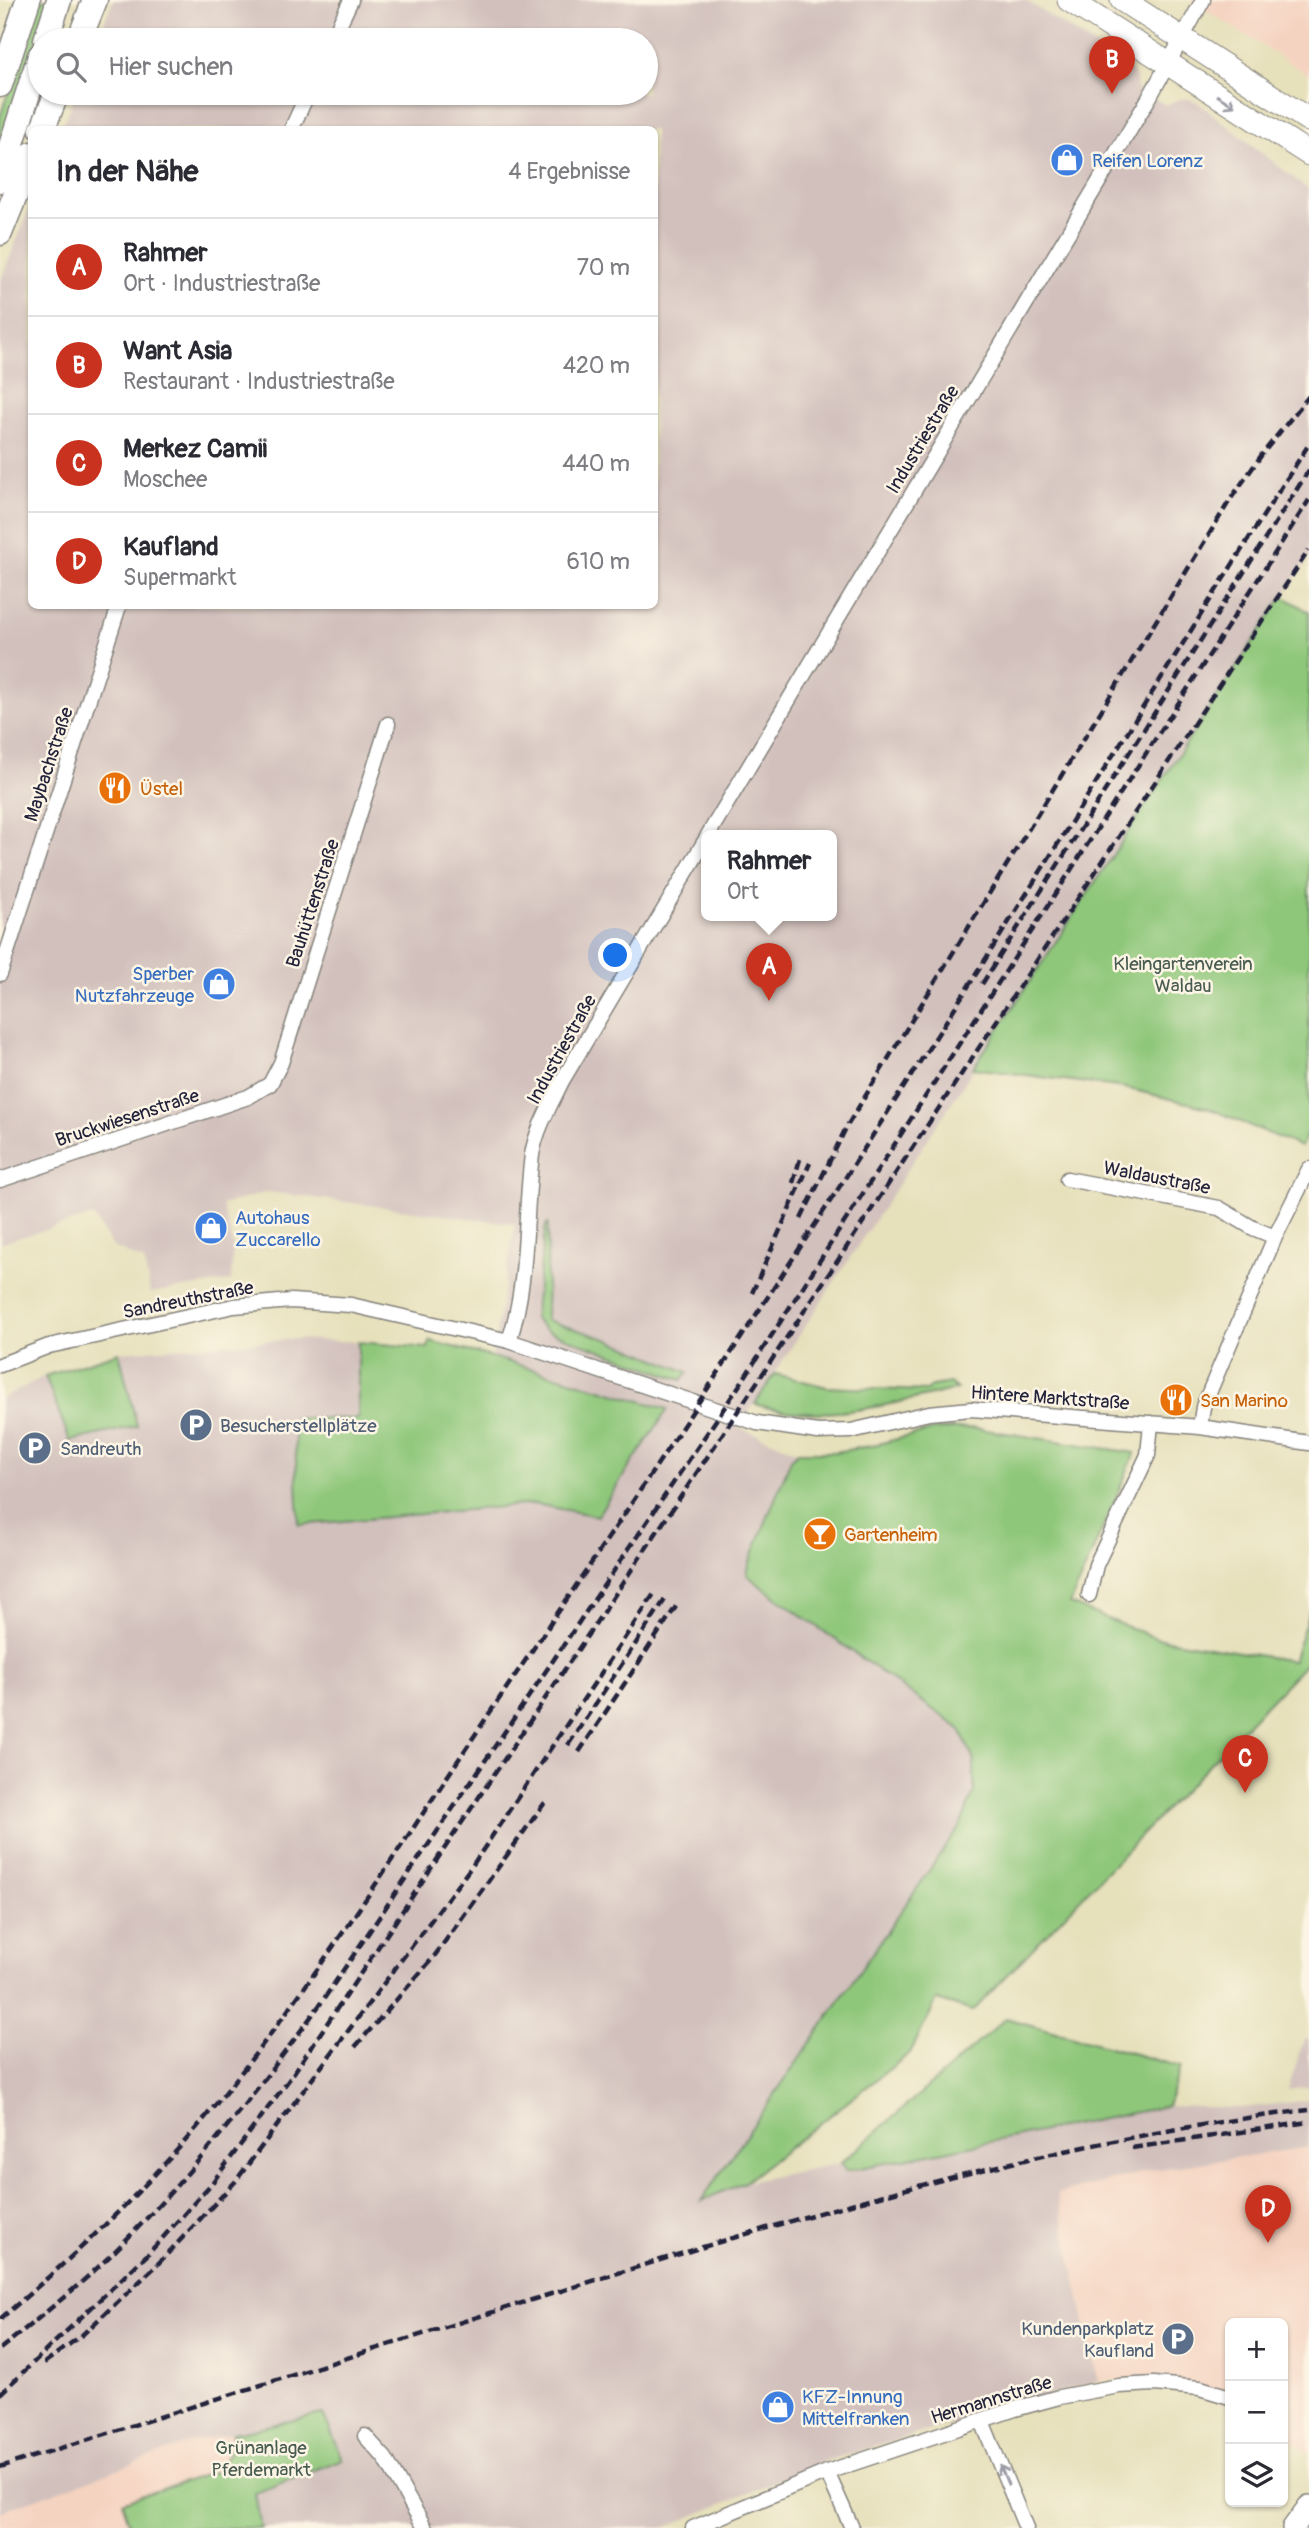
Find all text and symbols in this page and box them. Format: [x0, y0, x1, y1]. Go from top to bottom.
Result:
search box [28, 28, 658, 105]
pin: B [1089, 36, 1135, 94]
icon: search [52, 48, 90, 86]
text: Hier suchen [108, 51, 233, 83]
one-way arrow [1215, 94, 1235, 108]
shop icon: Reifen Lorenz [1048, 141, 1086, 179]
place label: Reifen Lorenz [1092, 149, 1203, 173]
text: In der Nähe [56, 153, 198, 190]
text: 4 Ergebnisse [508, 157, 630, 186]
text: Rahmer [123, 237, 208, 269]
text: A [72, 253, 86, 282]
text: 70 m [577, 253, 630, 282]
text: Ort · Industriestraße [123, 269, 320, 298]
text: Want Asia [123, 335, 232, 367]
text: B [72, 351, 86, 380]
text: 420 m [563, 351, 630, 380]
text: Restaurant · Industriestraße [123, 367, 395, 396]
street label: Industriestraße [881, 380, 965, 498]
text: Merkez Camii [123, 433, 267, 465]
text: C [72, 449, 86, 478]
text: 440 m [562, 449, 630, 478]
text: Moschee [123, 465, 207, 494]
text: Kaufland [123, 531, 219, 563]
text: D [72, 547, 86, 576]
text: 610 m [566, 547, 630, 576]
text: Supermarkt [123, 563, 237, 592]
street label: Maybachstraße [19, 703, 79, 825]
restaurant icon: Üstel [96, 769, 134, 807]
place label: Üstel [140, 777, 183, 801]
popup [701, 830, 837, 921]
street label: Bauhüttenstraße [281, 835, 345, 971]
text: Rahmer [727, 845, 811, 877]
text: Ort [727, 877, 759, 906]
your location [598, 938, 632, 972]
pin: A [746, 943, 792, 1001]
park label: Kleingartenverein Waldau [1113, 952, 1253, 998]
place label: Sperber Nutzfahrzeuge [75, 962, 195, 1008]
shop icon: Sperber Nutzfahrzeuge [200, 965, 238, 1003]
street label: Industriestraße [522, 990, 602, 1109]
street label: Bruckwiesenstraße [52, 1083, 203, 1152]
street label: Waldaustraße [1101, 1156, 1213, 1200]
place label: Autohaus Zuccarello [235, 1206, 321, 1252]
shop icon: Autohaus Zuccarello [192, 1209, 230, 1247]
street label: Sandreuthstraße [121, 1275, 256, 1324]
street label: Hintere Marktstraße [970, 1380, 1131, 1416]
restaurant icon: San Marino [1157, 1381, 1195, 1419]
place label: San Marino [1200, 1389, 1288, 1413]
parking icon: Besucherstellplätze [177, 1406, 215, 1444]
place label: Besucherstellplätze [220, 1414, 377, 1438]
parking icon: Sandreuth [16, 1429, 54, 1467]
place label: Sandreuth [60, 1437, 141, 1461]
bar icon: Gartenheim [801, 1515, 839, 1553]
place label: Gartenheim [844, 1523, 938, 1547]
pin: C [1222, 1735, 1268, 1793]
pin: D [1245, 2185, 1291, 2243]
place label: Kundenparkplatz Kaufland [1021, 2317, 1154, 2363]
map controls [1225, 2318, 1288, 2507]
button: + [1225, 2318, 1288, 2381]
parking icon: Kundenparkplatz Kaufland [1159, 2320, 1197, 2358]
street label: Hermannstraße [928, 2370, 1055, 2430]
button: − [1225, 2381, 1288, 2444]
place label: KFZ-Innung Mittelfranken [802, 2385, 909, 2431]
shop icon: KFZ-Innung Mittelfranken [759, 2388, 797, 2426]
park label: Grünanlage Pferdemarkt [211, 2436, 311, 2482]
button: layers [1225, 2444, 1288, 2507]
one-way arrow [997, 2464, 1010, 2486]

